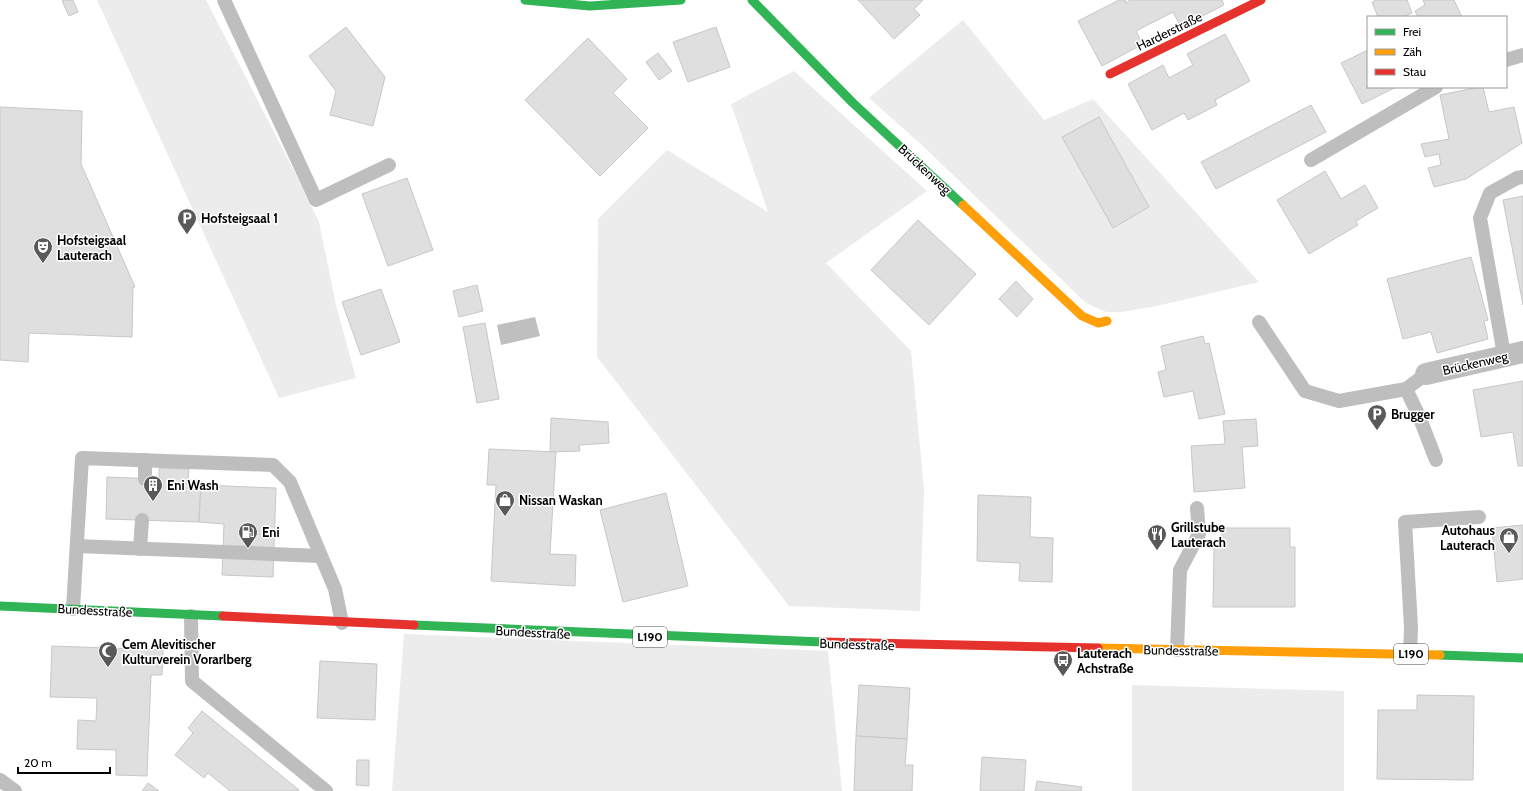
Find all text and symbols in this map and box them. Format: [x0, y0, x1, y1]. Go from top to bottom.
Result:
street label: Harderstraße [1133, 8, 1205, 54]
legend [1367, 16, 1507, 88]
text: Frei [1403, 24, 1421, 39]
text: Zäh [1403, 44, 1422, 59]
text: Stau [1403, 64, 1426, 79]
street label: Brückenweg [895, 141, 955, 198]
parking icon: Hofsteigsaal 1 [176, 207, 198, 235]
place label: Hofsteigsaal 1 [201, 210, 278, 226]
place label: Hofsteigsaal Lauterach [57, 232, 127, 263]
theatre icon: Hofsteigsaal Lauterach [32, 236, 54, 264]
street label: Brückenweg [1441, 348, 1510, 378]
parking icon: Brugger [1366, 403, 1388, 431]
place label: Brugger [1391, 406, 1435, 422]
building icon: Eni Wash [142, 474, 164, 502]
place label: Eni Wash [167, 477, 219, 493]
shop icon: Nissan Waskan [494, 489, 516, 517]
place label: Nissan Waskan [519, 492, 603, 508]
place label: Grillstube Lauterach [1171, 519, 1226, 550]
fuel station icon: Eni [237, 521, 259, 549]
place label: Autohaus Lauterach [1440, 522, 1495, 553]
restaurant icon: Grillstube Lauterach [1146, 523, 1168, 551]
place label: Eni [262, 524, 280, 540]
shop icon: Autohaus Lauterach [1498, 526, 1520, 554]
street label: Bundesstraße [57, 600, 133, 620]
street label: Bundesstraße [495, 622, 571, 642]
road number: L190 [633, 627, 667, 647]
street label: Bundesstraße [819, 635, 895, 653]
place label: Cem Alevitischer Kulturverein Vorarlberg [122, 636, 252, 667]
mosque icon: Cem Alevitischer Kulturverein Vorarlberg [97, 640, 119, 668]
street label: Bundesstraße [1143, 641, 1219, 659]
road number: L190 [1394, 644, 1428, 664]
place label: Lauterach Achstraße [1077, 645, 1134, 676]
bus stop icon: Lauterach Achstraße [1052, 649, 1074, 677]
scale bar [18, 749, 110, 775]
text: 20 m [24, 755, 52, 770]

